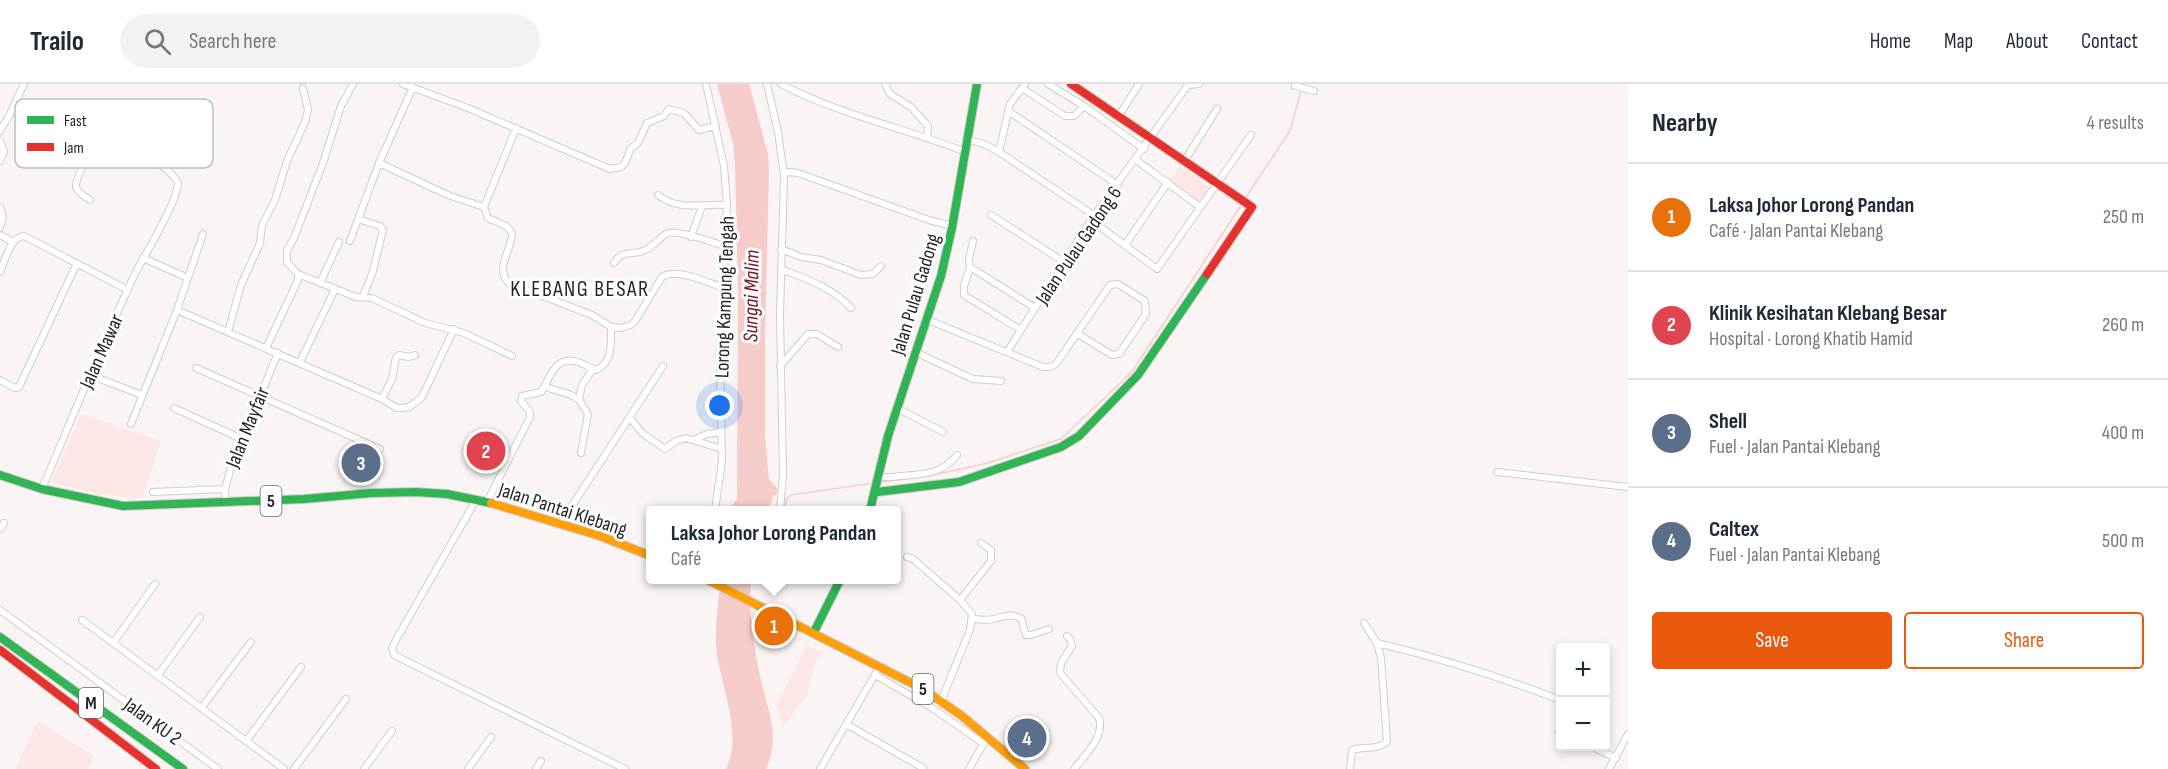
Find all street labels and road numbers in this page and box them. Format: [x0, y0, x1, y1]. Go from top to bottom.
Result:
street label: Jalan Pulau Gadong 6 [1030, 182, 1127, 310]
street label: Lorong Kampung Tengah [710, 216, 740, 378]
street label: Jalan Pulau Gadong [886, 231, 946, 359]
street label: Jalan Mawar [75, 310, 129, 393]
street label: Jalan Mayfair [221, 383, 275, 472]
street label: Jalan Pantai Klebang [495, 478, 630, 542]
road number: 5 [260, 486, 282, 516]
road number: 5 [912, 674, 934, 704]
road number: M [79, 688, 103, 718]
street label: Jalan KU 2 [118, 692, 186, 751]

